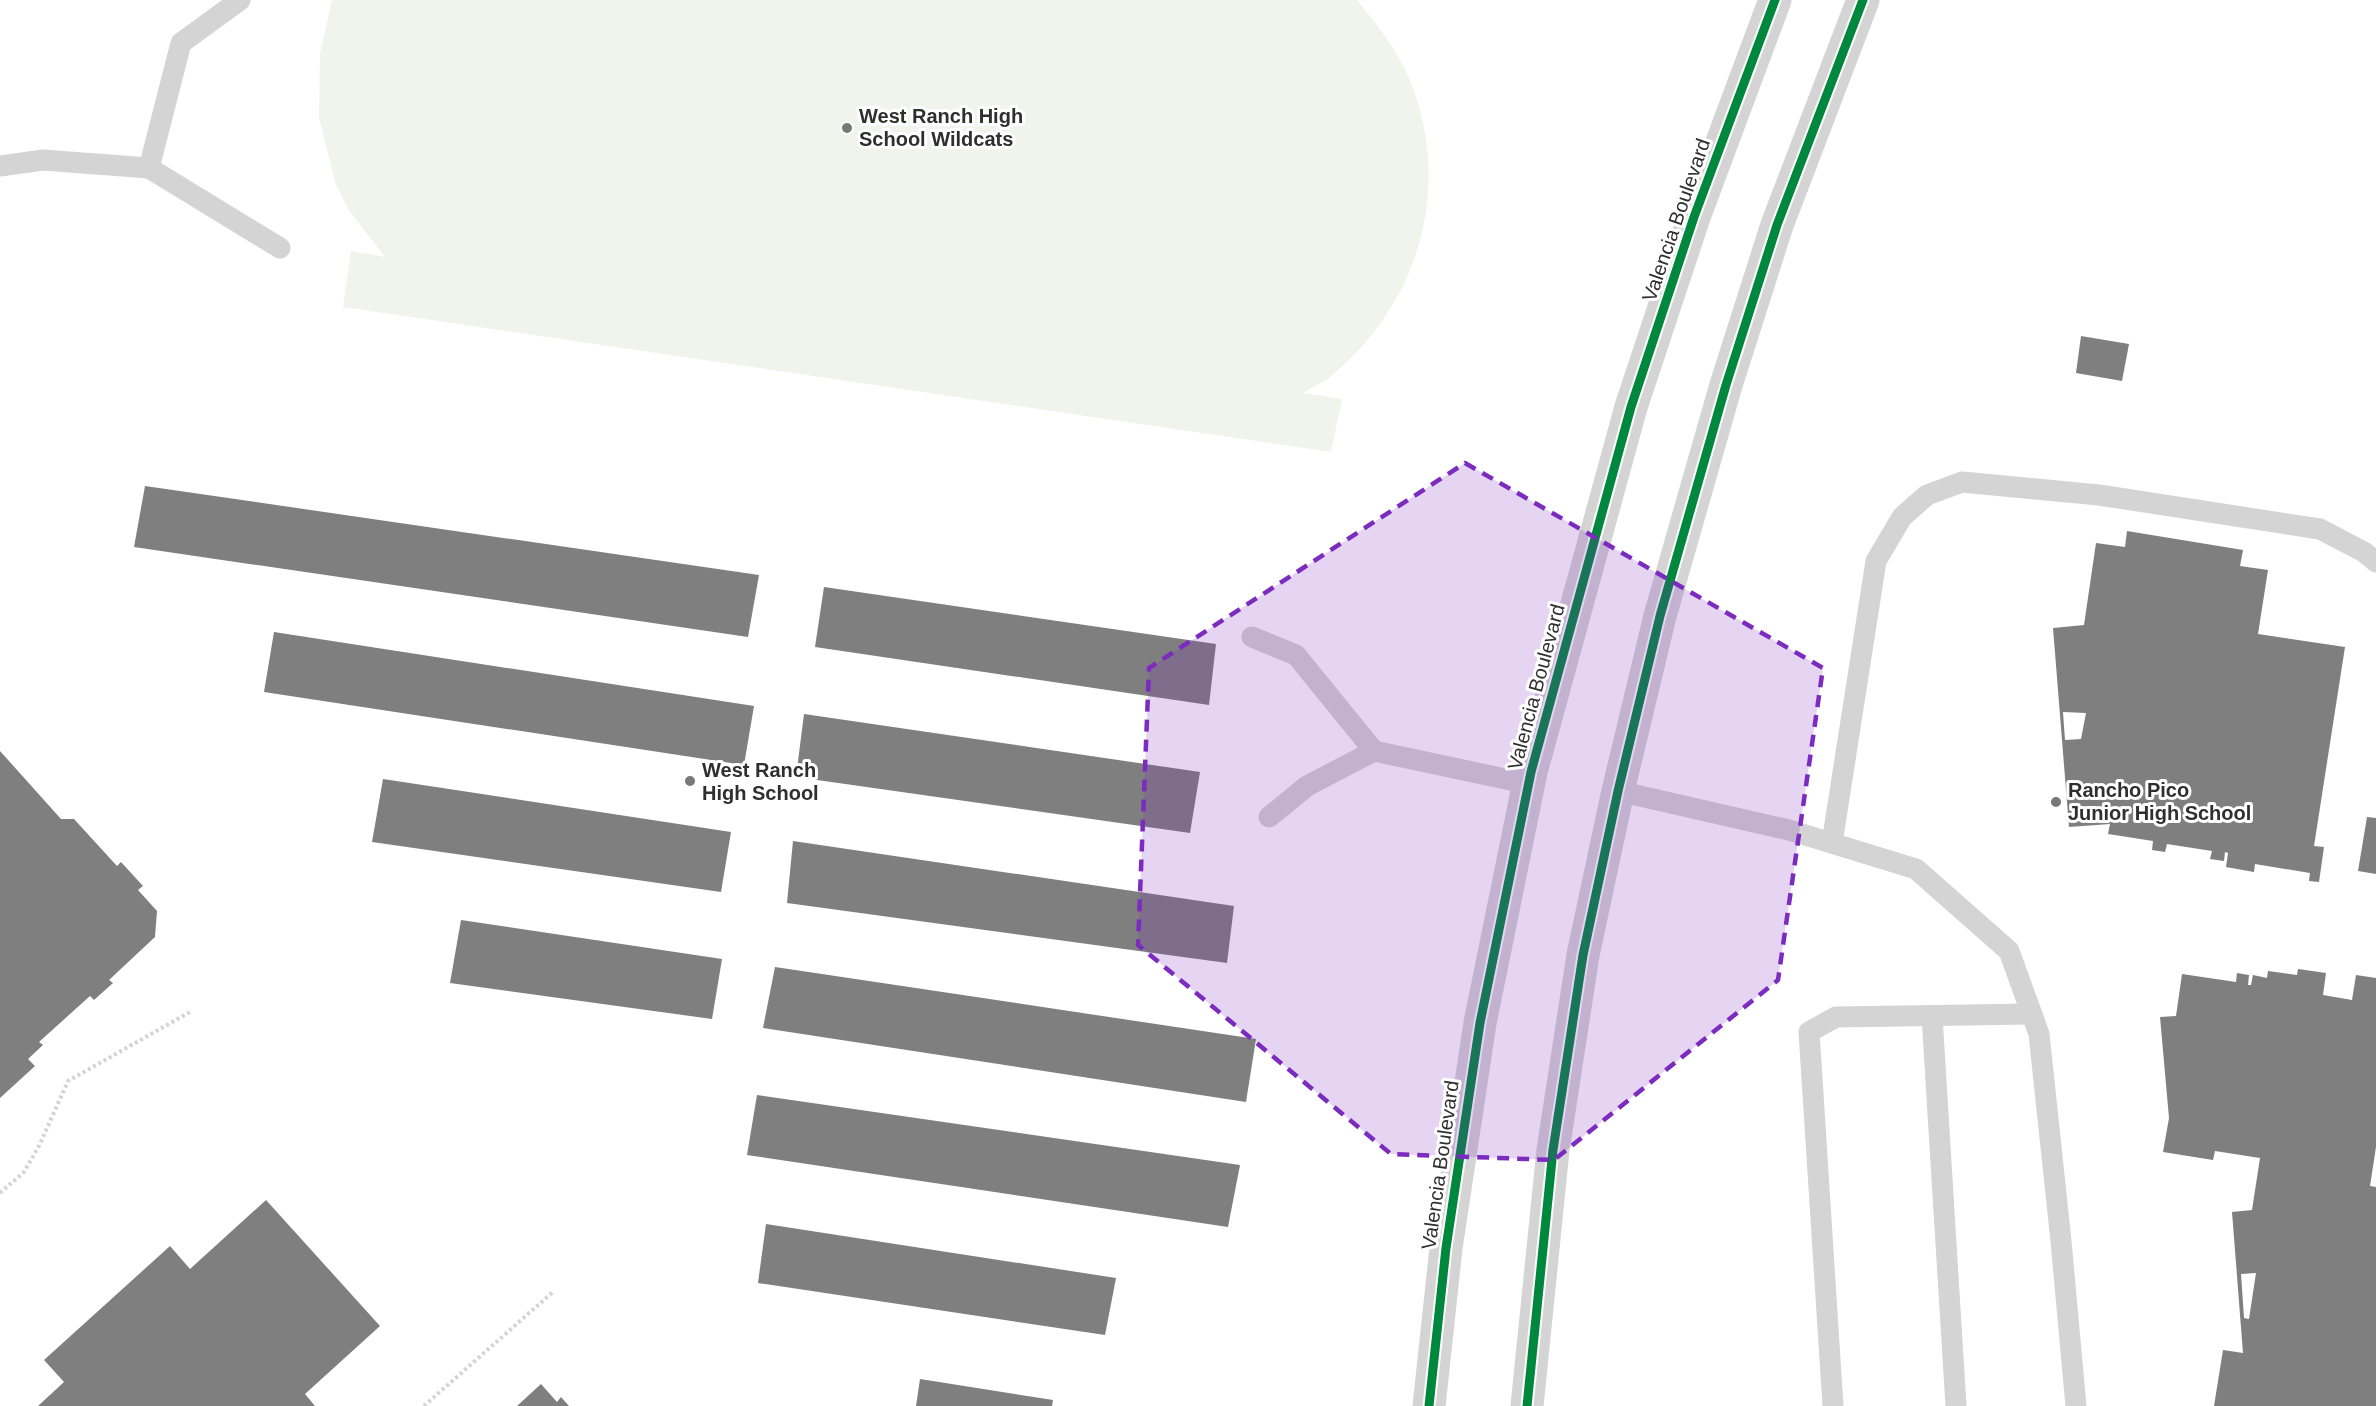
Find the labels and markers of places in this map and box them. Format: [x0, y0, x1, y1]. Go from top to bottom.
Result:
place label: West Ranch High School Wildcats [859, 105, 1023, 150]
marker: West Ranch High School Wildcats [840, 121, 854, 135]
place label: West Ranch High School [702, 759, 819, 804]
marker: West Ranch High School [683, 774, 697, 788]
place label: Rancho Pico Junior High School [2068, 779, 2251, 824]
marker: Rancho Pico Junior High School [2049, 795, 2063, 809]

